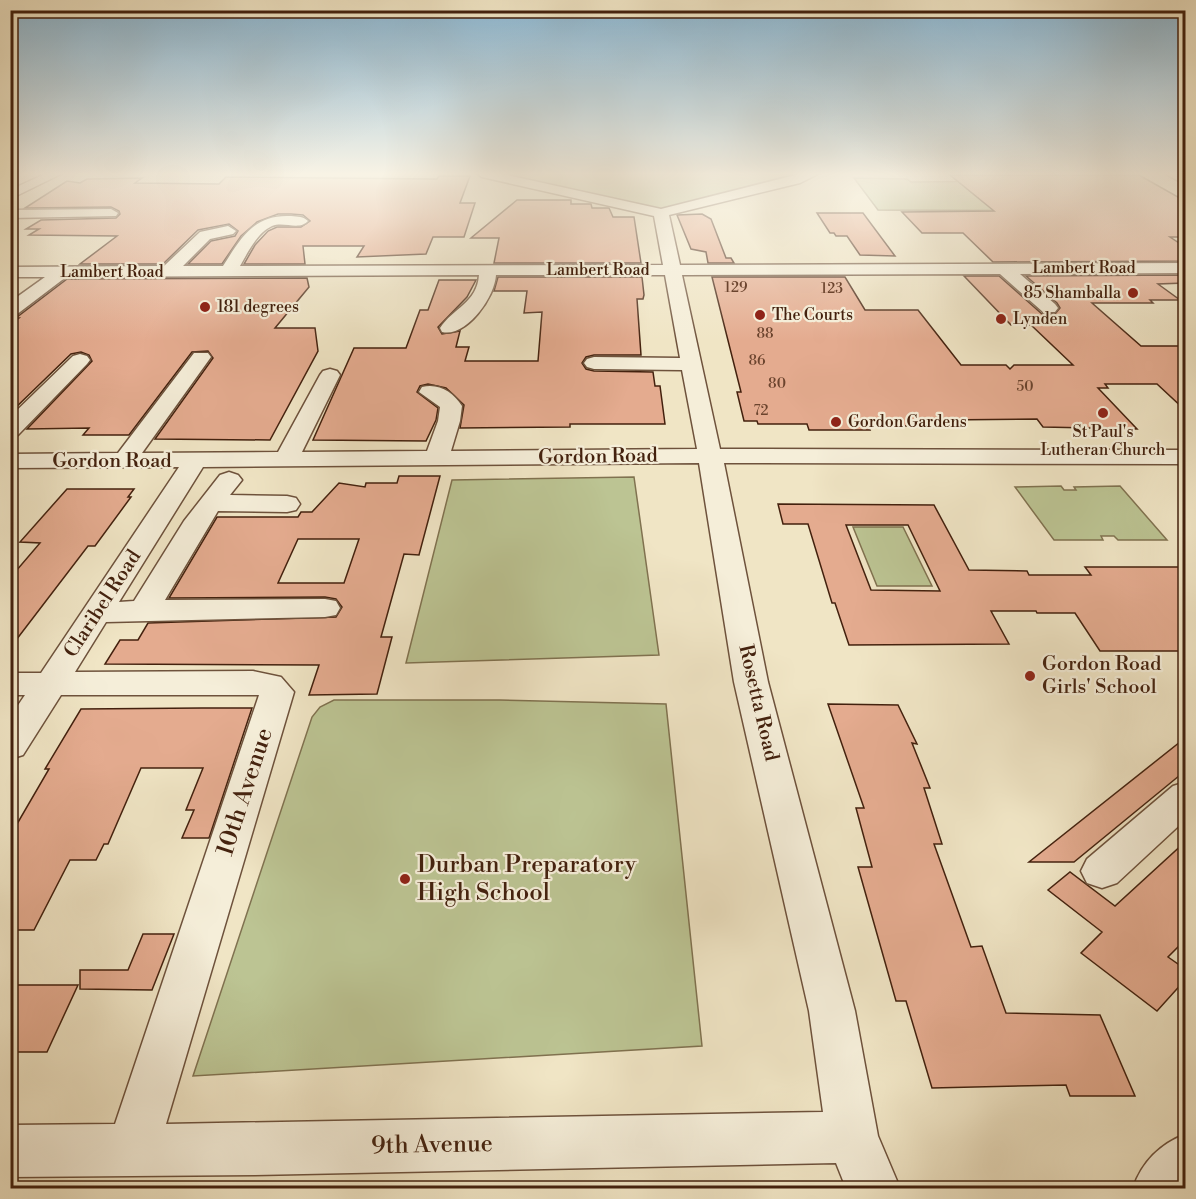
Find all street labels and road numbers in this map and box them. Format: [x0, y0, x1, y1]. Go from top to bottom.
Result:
street label: Lambert Road [1032, 258, 1136, 278]
street label: Lambert Road [546, 260, 650, 280]
street label: Lambert Road [60, 262, 164, 282]
street label: Gordon Road [538, 443, 659, 471]
street label: Gordon Road [52, 449, 172, 474]
street label: Claribel Road [59, 545, 147, 663]
street label: Rosetta Road [732, 642, 784, 764]
street label: 10th Avenue [210, 724, 280, 860]
street label: 9th Avenue [371, 1129, 493, 1161]

